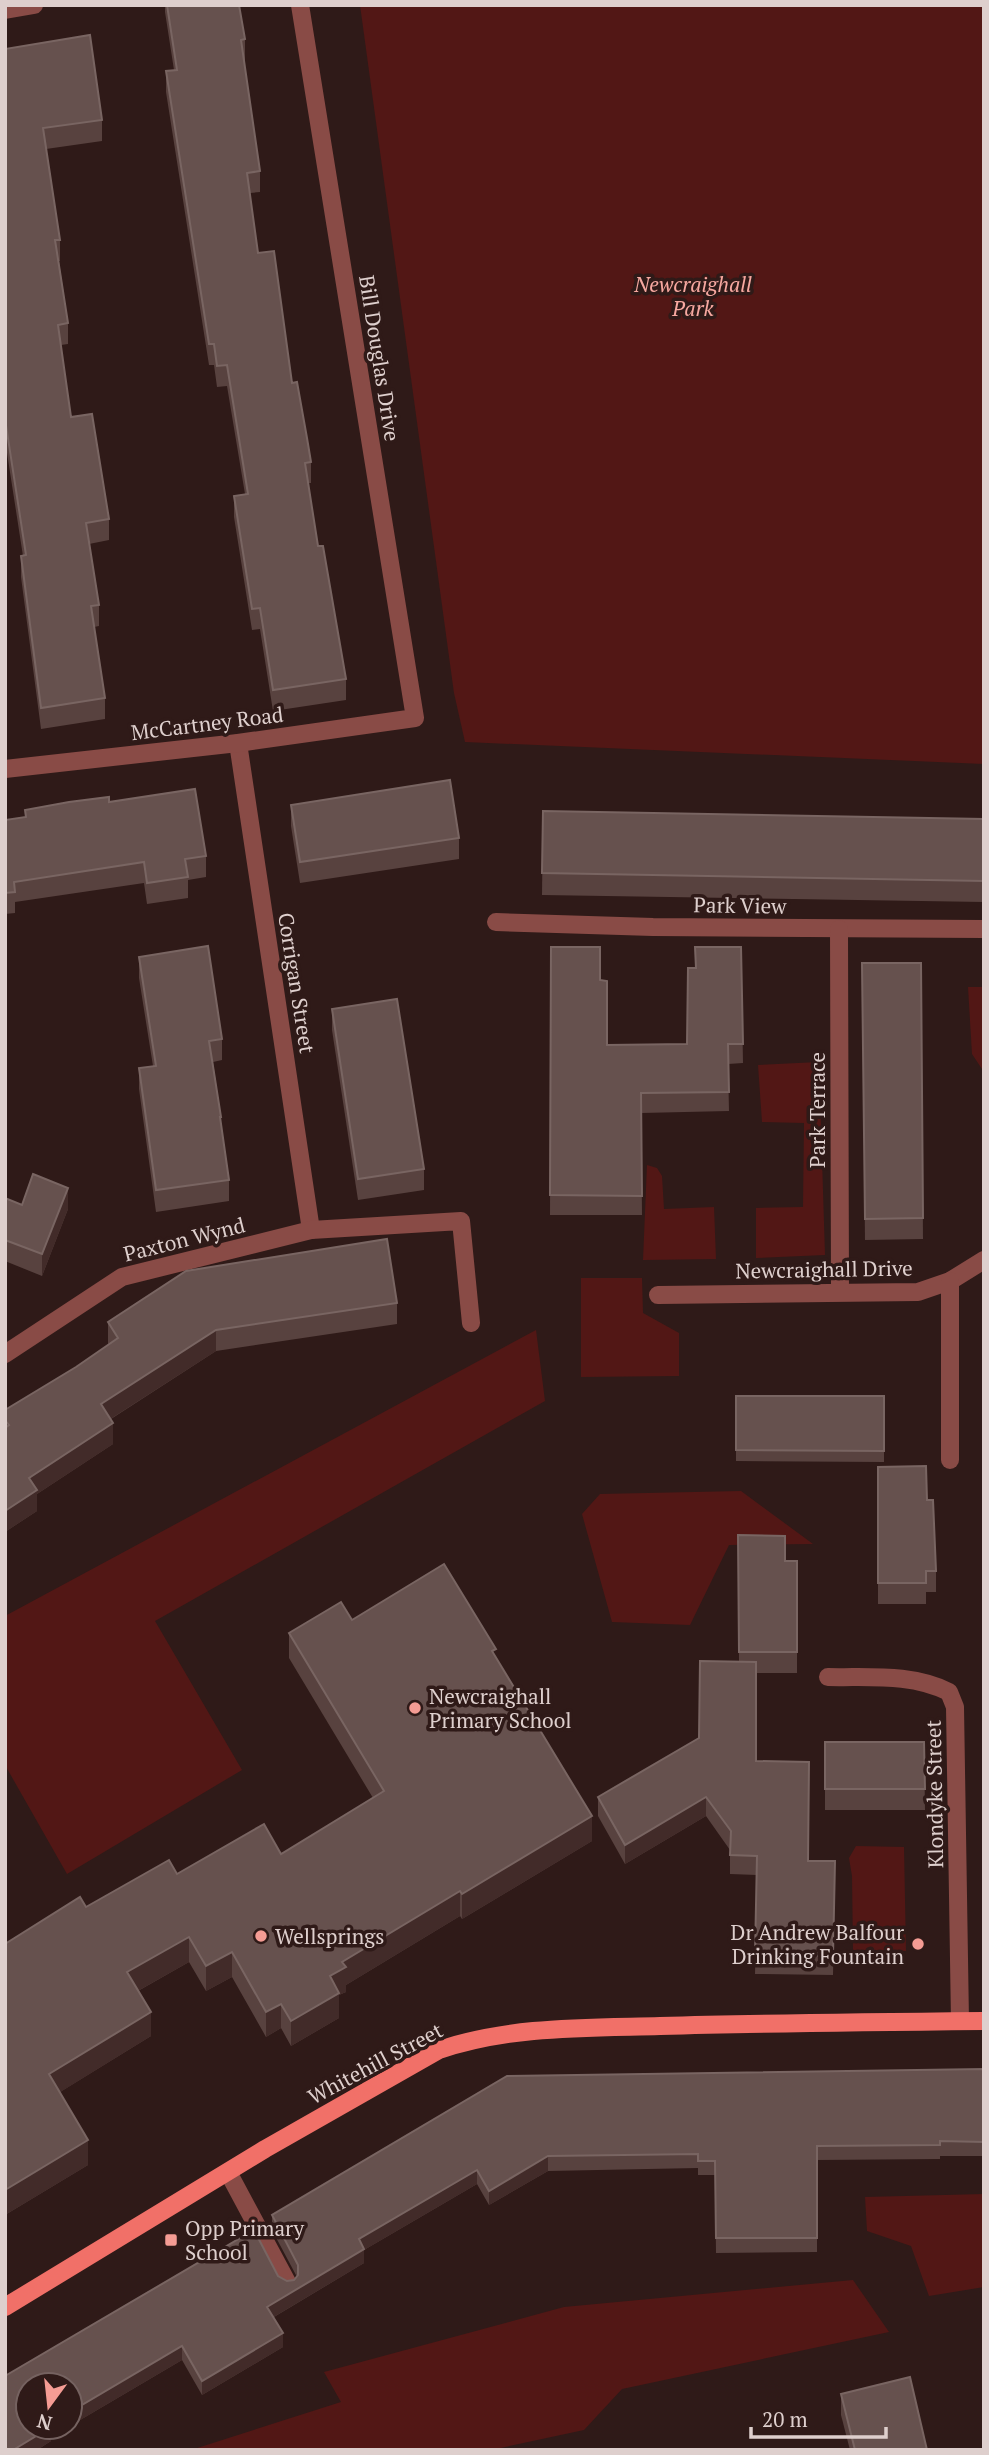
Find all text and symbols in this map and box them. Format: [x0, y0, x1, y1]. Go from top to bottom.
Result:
park label: Newcraighall Park [633, 270, 752, 322]
street label: Bill Douglas Drive [353, 273, 407, 443]
street label: McCartney Road [129, 700, 285, 746]
street label: Park View [693, 890, 787, 920]
street label: Corrigan Street [272, 911, 322, 1056]
street label: Park Terrace [803, 1052, 831, 1168]
street label: Paxton Wynd [120, 1210, 248, 1268]
street label: Newcraighall Drive [735, 1253, 913, 1285]
place label: Newcraighall Primary School [429, 1682, 572, 1734]
marker: Newcraighall Primary School [407, 1700, 423, 1716]
street label: Klondyke Street [919, 1719, 949, 1868]
place label: Dr Andrew Balfour Drinking Fountain [731, 1918, 905, 1970]
place label: Wellsprings [275, 1922, 384, 1950]
marker: Wellsprings [253, 1928, 269, 1944]
marker: Dr Andrew Balfour Drinking Fountain [910, 1936, 926, 1952]
street label: Whitehill Street [303, 2016, 448, 2110]
place label: Opp Primary School [185, 2214, 304, 2266]
marker: Opp Primary School [163, 2232, 179, 2248]
north arrow [14, 2371, 84, 2441]
scale bar [751, 2396, 886, 2440]
text: 20 m [762, 2405, 808, 2433]
text: N [34, 2409, 55, 2437]

